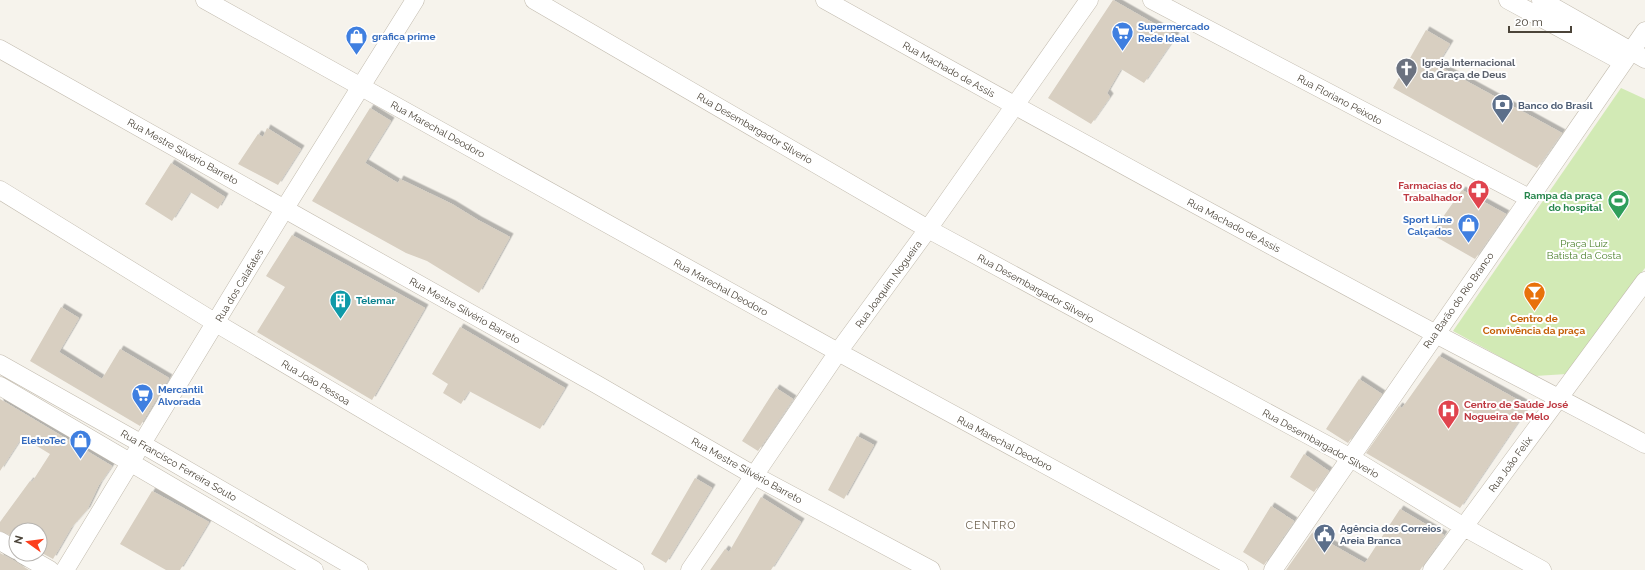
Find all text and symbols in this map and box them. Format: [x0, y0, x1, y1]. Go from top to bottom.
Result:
scale bar [1509, 8, 1571, 34]
text: 20 m [1515, 15, 1543, 29]
supermarket icon: Supermercado Rede Ideal [1109, 19, 1135, 52]
place label: Supermercado Rede Ideal [1138, 21, 1209, 44]
shop icon: grafica prime [344, 23, 370, 56]
place label: grafica prime [372, 31, 435, 42]
street label: Rua Machado de Assis [901, 39, 997, 99]
church icon: Igreja Internacional da Graça de Deus [1394, 55, 1420, 88]
place label: Igreja Internacional da Graça de Deus [1422, 57, 1516, 80]
street label: Rua Floriano Peixoto [1295, 72, 1384, 126]
street label: Rua Desembargador Silverio [695, 91, 814, 166]
bank icon: Banco do Brasil [1490, 92, 1516, 125]
street label: Rua Marechal Deodoro [389, 99, 487, 160]
place label: Banco do Brasil [1518, 100, 1593, 111]
street label: Rua Mestre Silvério Barreto [125, 116, 240, 187]
pharmacy icon: Farmacias do Trabalhador [1465, 178, 1491, 211]
place label: Farmacias do Trabalhador [1398, 180, 1462, 203]
sports icon: Rampa da praça do hospital [1605, 188, 1631, 221]
place label: Rampa da praça do hospital [1524, 190, 1603, 213]
street label: Rua Machado de Assis [1185, 196, 1282, 255]
shop icon: Sport Line Calçados [1455, 212, 1481, 245]
place label: Sport Line Calçados [1403, 214, 1452, 237]
park label: Praça Luiz Batista da Costa [1547, 238, 1621, 261]
street label: Rua Joaquim Nogueira [853, 239, 924, 330]
street label: Rua dos Calafates [213, 247, 266, 324]
street label: Rua Barão do Rio Branco [1421, 250, 1496, 350]
street label: Rua Desembargador Silverio [976, 252, 1096, 325]
street label: Rua Marechal Deodoro [672, 257, 770, 318]
street label: Rua Mestre Silvério Barreto [407, 275, 522, 346]
bar icon: Centro de Convivência da praça [1521, 279, 1547, 312]
building icon: Telemar [328, 287, 354, 320]
place label: Telemar [356, 295, 395, 306]
place label: Centro de Convivência da praça [1483, 313, 1585, 336]
street label: Rua João Pessoa [280, 358, 352, 407]
supermarket icon: Mercantil Alvorada [129, 382, 155, 415]
place label: Mercantil Alvorada [158, 384, 204, 407]
hospital icon: Centro de Saúde José Nogueira de Melo [1436, 397, 1462, 430]
place label: Centro de Saúde José Nogueira de Melo [1464, 399, 1568, 422]
street label: Rua Desembargador Silverio [1261, 407, 1381, 480]
street label: Rua Marechal Deodoro [955, 414, 1054, 473]
shop icon: EletroTec [68, 427, 94, 460]
street label: Rua Francisco Ferreira Souto [119, 428, 239, 503]
street label: Rua João Felix [1487, 434, 1534, 494]
place label: EletroTec [21, 435, 66, 446]
street label: Rua Mestre Silvério Barreto [689, 435, 804, 506]
district label: CENTRO [966, 519, 1016, 532]
public building icon: Agência dos Correios Areia Branca [1312, 521, 1338, 554]
north arrow [8, 522, 48, 562]
place label: Agência dos Correios Areia Branca [1340, 523, 1441, 546]
text: N [11, 534, 26, 545]

